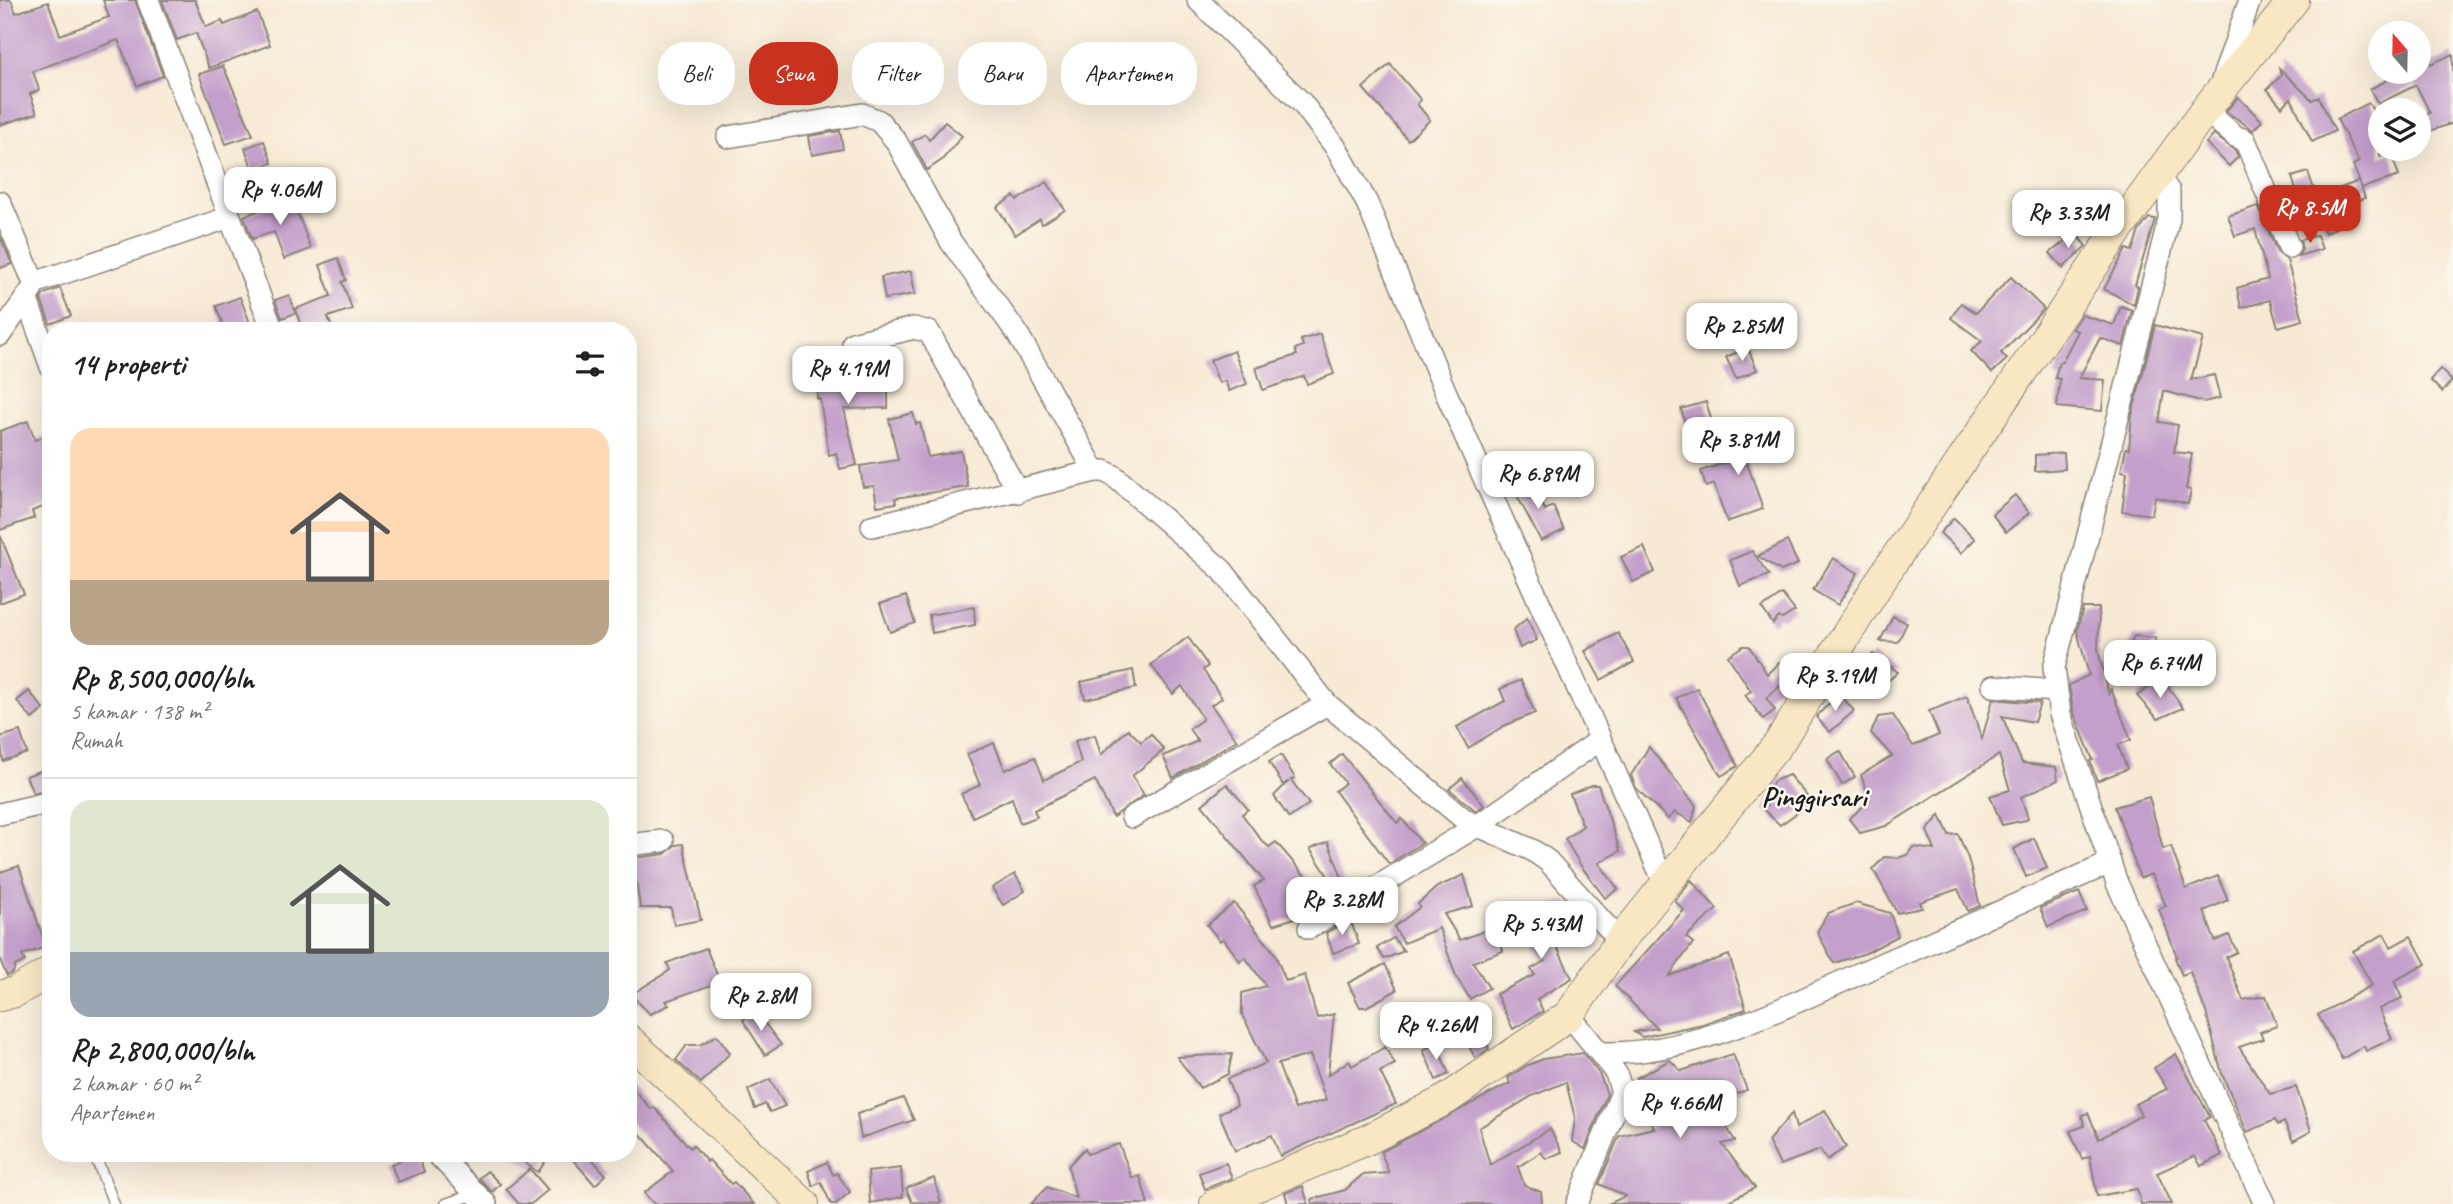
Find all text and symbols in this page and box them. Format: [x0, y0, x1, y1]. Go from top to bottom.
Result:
north arrow [2368, 21, 2431, 84]
map controls [2368, 21, 2431, 161]
chip: Beli [658, 42, 735, 105]
chip: Sewa [749, 42, 838, 105]
chip: Filter [852, 42, 944, 105]
chip: Baru [958, 42, 1047, 105]
chip: Apartemen [1061, 42, 1197, 105]
button: layers [2368, 98, 2431, 161]
pin: Rp 4.06M [208, 168, 352, 227]
text: Rp 4.06M [240, 175, 320, 204]
pin: Rp 8.5M [2245, 186, 2375, 245]
pin: Rp 3.33M [1996, 190, 2140, 250]
text: Rp 8.5M [2276, 193, 2344, 222]
text: Rp 3.33M [2028, 198, 2108, 227]
pin: Rp 2.85M [1670, 304, 1814, 363]
text: Rp 2.85M [1702, 311, 1782, 340]
text: 14 properti [70, 345, 185, 383]
icon: filters [571, 345, 609, 383]
pin: Rp 4.19M [776, 346, 920, 406]
text: Rp 4.19M [808, 354, 888, 383]
pin: Rp 3.81M [1666, 418, 1810, 477]
text: Rp 3.81M [1698, 425, 1778, 454]
pin: Rp 6.89M [1466, 452, 1610, 511]
text: Rp 6.89M [1498, 459, 1578, 488]
icon: home [277, 474, 403, 600]
pin: Rp 6.74M [2088, 640, 2232, 700]
text: Rp 6.74M [2120, 648, 2200, 677]
pin: Rp 3.19M [1763, 654, 1907, 713]
text: Rp 8,500,000/bln [70, 659, 254, 697]
text: Rp 3.19M [1795, 661, 1875, 690]
text: 5 kamar · 138 m² [70, 697, 208, 726]
text: Rumah [70, 726, 123, 755]
district label: Pinggirsari [1762, 779, 1870, 814]
icon: home [277, 846, 403, 972]
pin: Rp 3.28M [1270, 878, 1414, 937]
text: Rp 3.28M [1302, 885, 1382, 914]
pin: Rp 5.43M [1469, 902, 1613, 961]
text: Rp 5.43M [1501, 909, 1581, 938]
pin: Rp 2.8M [696, 974, 826, 1033]
text: Rp 2.8M [726, 981, 796, 1010]
pin: Rp 4.26M [1364, 1002, 1508, 1062]
text: Rp 4.26M [1396, 1010, 1476, 1039]
text: Rp 2,800,000/bln [70, 1031, 254, 1069]
text: 2 kamar · 60 m² [70, 1069, 198, 1098]
pin: Rp 4.66M [1608, 1080, 1752, 1140]
text: Rp 4.66M [1640, 1088, 1720, 1117]
text: Apartemen [70, 1098, 154, 1127]

